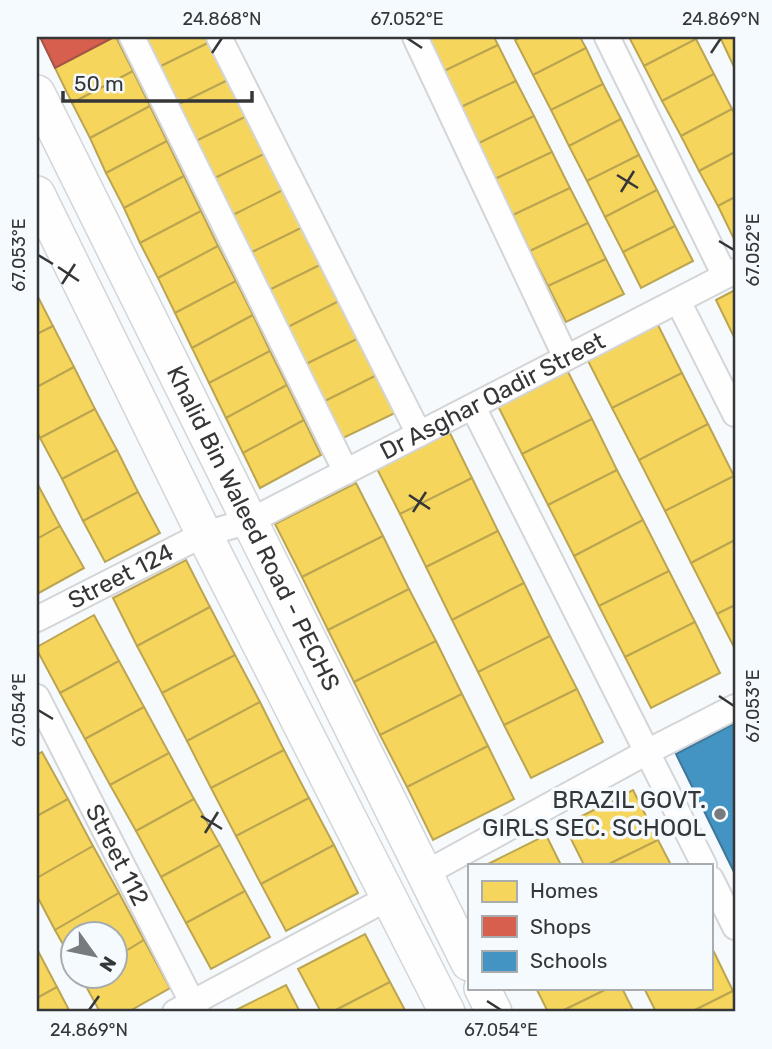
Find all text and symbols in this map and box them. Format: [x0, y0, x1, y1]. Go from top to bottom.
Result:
text: 24.868°N [183, 8, 261, 30]
text: 67.052°E [370, 8, 444, 30]
text: 24.869°N [682, 8, 760, 30]
scale bar [63, 60, 252, 104]
text: 50 m [74, 71, 124, 96]
text: 67.052°E [742, 213, 764, 287]
text: 67.053°E [8, 218, 30, 292]
street label: Dr Asghar Qadir Street [375, 327, 610, 465]
street label: Khalid Bin Waleed Road - PECHS [161, 361, 346, 695]
street label: Street 124 [63, 538, 178, 615]
text: 67.053°E [742, 669, 764, 743]
text: 67.054°E [8, 673, 30, 747]
place label: BRAZIL GOVT. GIRLS SEC. SCHOOL [482, 786, 706, 842]
street label: Street 112 [80, 799, 155, 910]
marker: BRAZIL GOVT. GIRLS SEC. SCHOOL [712, 806, 728, 822]
legend [468, 864, 712, 990]
text: Homes [530, 878, 598, 903]
text: Shops [530, 914, 591, 939]
north arrow [60, 920, 130, 990]
text: Schools [530, 948, 607, 973]
text: N [94, 952, 121, 976]
text: 24.869°N [50, 1019, 128, 1041]
text: 67.054°E [464, 1019, 538, 1041]

